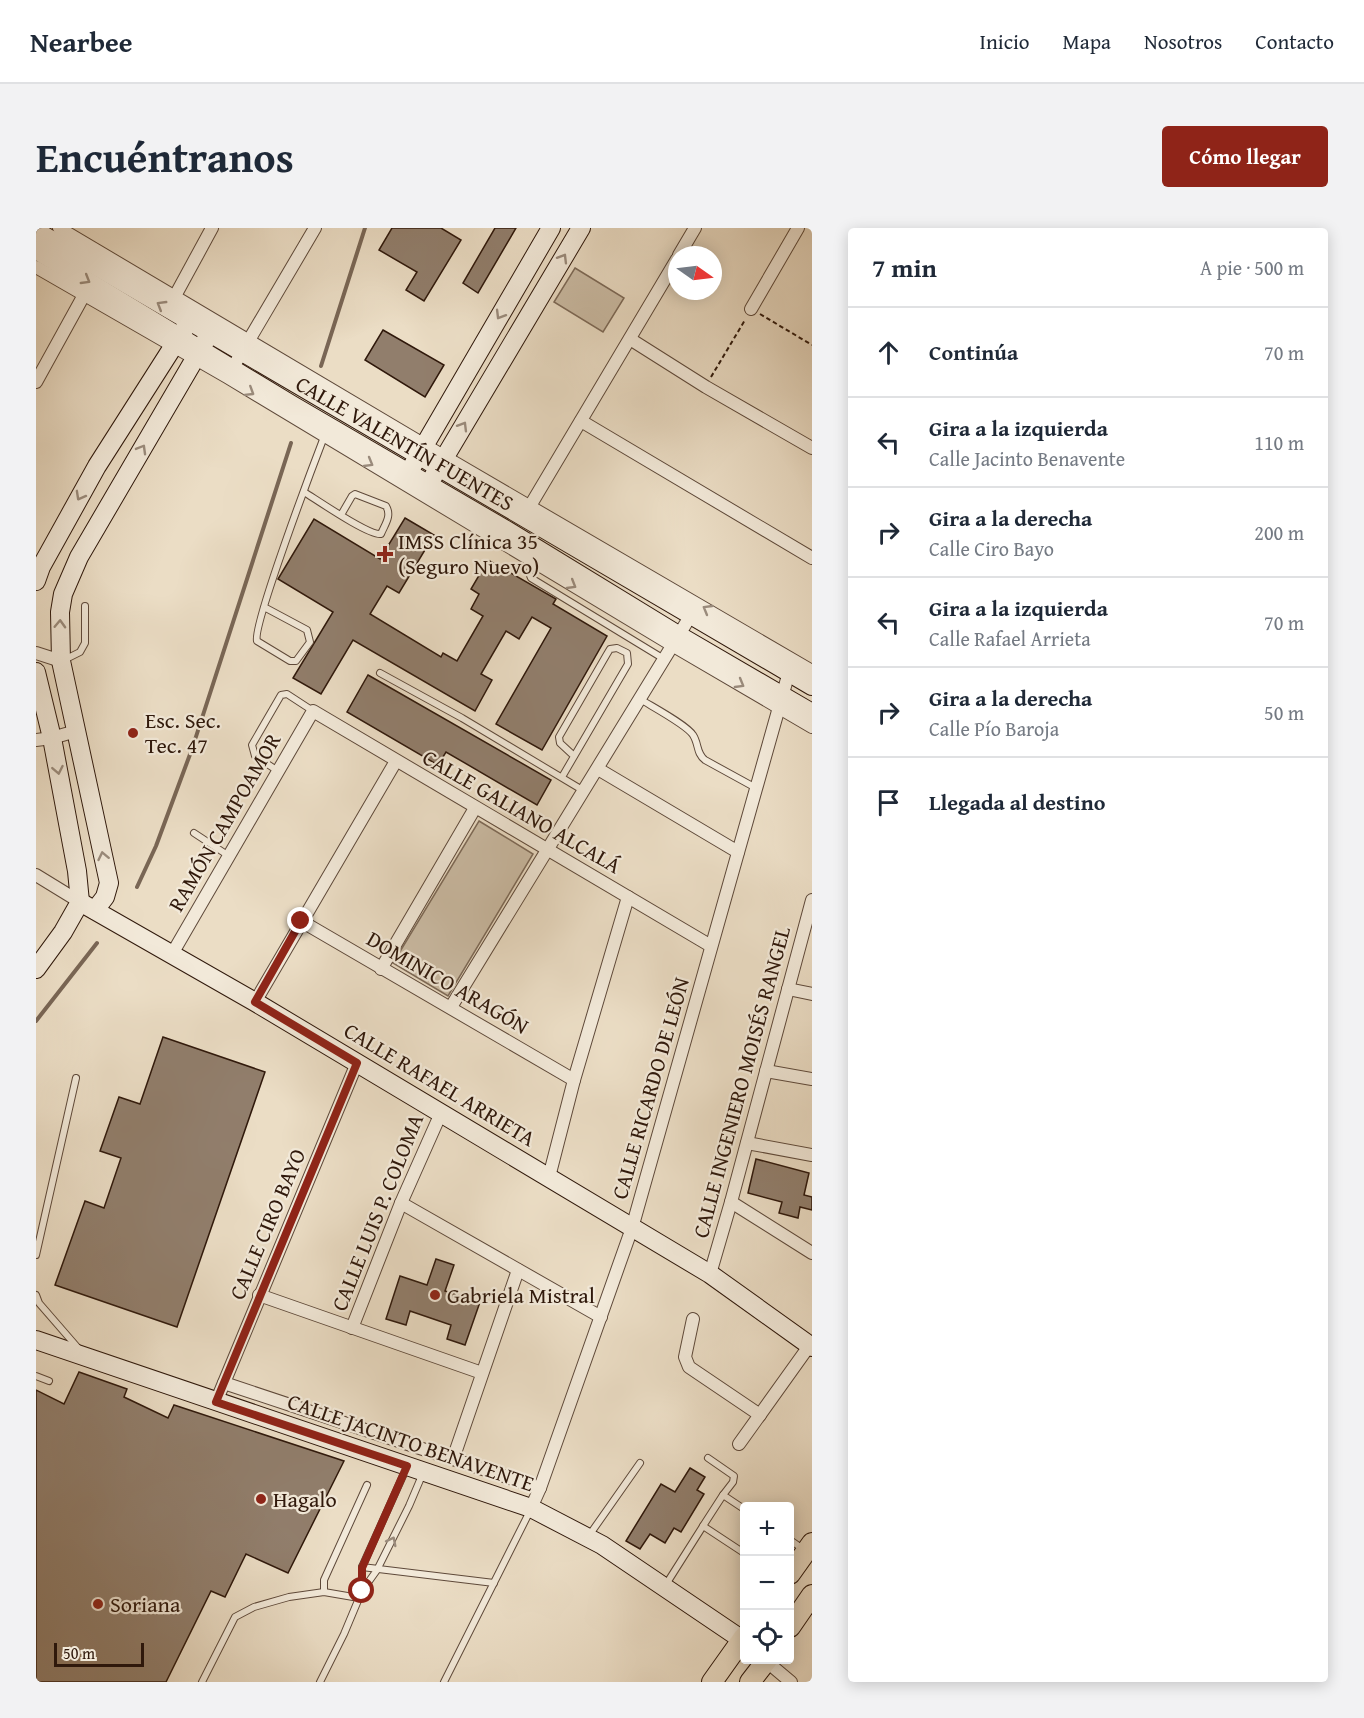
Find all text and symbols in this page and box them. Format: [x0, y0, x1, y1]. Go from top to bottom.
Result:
text: Nearbee [30, 21, 133, 62]
text: Inicio [980, 26, 1030, 57]
text: Mapa [1063, 26, 1111, 57]
text: Nosotros [1144, 26, 1222, 57]
text: Contacto [1255, 26, 1334, 57]
text: Encuéntranos [36, 126, 294, 187]
button: Cómo llegar [1162, 126, 1328, 187]
north arrow [668, 246, 722, 300]
text: 7 min [872, 248, 937, 287]
text: A pie · 500 m [1200, 253, 1304, 282]
one-way arrow [555, 254, 567, 264]
one-way arrow [80, 273, 90, 285]
one-way arrow [157, 301, 167, 312]
one-way arrow [495, 308, 507, 319]
icon: ahead [872, 336, 905, 369]
text: Continúa [929, 336, 1018, 368]
text: 70 m [1264, 338, 1304, 367]
street label: CALLE VALENTÍN FUENTES [290, 367, 520, 519]
one-way arrow [244, 384, 254, 396]
text: Gira a la izquierda [929, 412, 1108, 444]
one-way arrow [456, 422, 468, 432]
icon: left [872, 426, 905, 459]
text: 110 m [1254, 428, 1304, 457]
text: Calle Jacinto Benavente [929, 444, 1125, 473]
one-way arrow [134, 445, 146, 455]
one-way arrow [363, 456, 373, 468]
one-way arrow [76, 490, 87, 500]
text: Gira a la derecha [929, 502, 1092, 534]
icon: right [872, 516, 905, 549]
text: 200 m [1254, 518, 1304, 547]
place label: IMSS Clínica 35 (Seguro Nuevo) [398, 525, 539, 582]
text: Calle Ciro Bayo [929, 534, 1054, 563]
marker: IMSS Clínica 35 (Seguro Nuevo) [376, 545, 394, 563]
one-way arrow [566, 578, 576, 589]
text: Gira a la izquierda [929, 592, 1108, 624]
one-way arrow [703, 605, 713, 617]
icon: left [872, 606, 905, 639]
text: 70 m [1264, 608, 1304, 637]
one-way arrow [53, 619, 66, 628]
text: Calle Rafael Arrieta [929, 624, 1091, 653]
one-way arrow [734, 677, 744, 688]
text: Gira a la derecha [929, 682, 1092, 714]
icon: right [872, 696, 905, 729]
text: 50 m [1264, 698, 1304, 727]
place label: Esc. Sec. Tec. 47 [145, 704, 221, 761]
text: Calle Pío Baroja [929, 714, 1059, 743]
marker: Esc. Sec. Tec. 47 [126, 726, 140, 740]
street label: RAMÓN CAMPOAMOR [160, 727, 288, 917]
street label: CALLE GALIANO ALCALÁ [417, 741, 628, 881]
one-way arrow [51, 765, 64, 775]
icon: arrive [872, 786, 905, 819]
text: Llegada al destino [929, 786, 1105, 818]
one-way arrow [97, 851, 110, 861]
route end [287, 907, 313, 933]
street label: DOMINICO ARAGÓN [361, 922, 535, 1042]
street label: CALLE INGENIERO MOISÉS RANGEL [684, 922, 798, 1241]
street label: CALLE RICARDO DE LEÓN [603, 973, 697, 1203]
street label: CALLE RAFAEL ARRIETA [338, 1014, 542, 1154]
street label: CALLE LUIS P. COLOMA [323, 1108, 431, 1315]
street label: CALLE CIRO BAYO [221, 1144, 313, 1304]
place label: Gabriela Mistral [447, 1279, 595, 1311]
marker: Gabriela Mistral [428, 1288, 442, 1302]
street label: CALLE JACINTO BENAVENTE [284, 1385, 538, 1499]
place label: Hagalo [273, 1483, 337, 1515]
marker: Hagalo [254, 1492, 268, 1506]
map controls [740, 1502, 794, 1664]
button: + [740, 1502, 794, 1556]
one-way arrow [385, 1536, 397, 1547]
button: − [740, 1556, 794, 1610]
route start [348, 1577, 374, 1603]
place label: Soriana [110, 1588, 181, 1620]
marker: Soriana [91, 1597, 105, 1611]
button: locate [740, 1610, 794, 1664]
scale bar [54, 1640, 144, 1668]
text: 50 m [63, 1641, 95, 1665]

